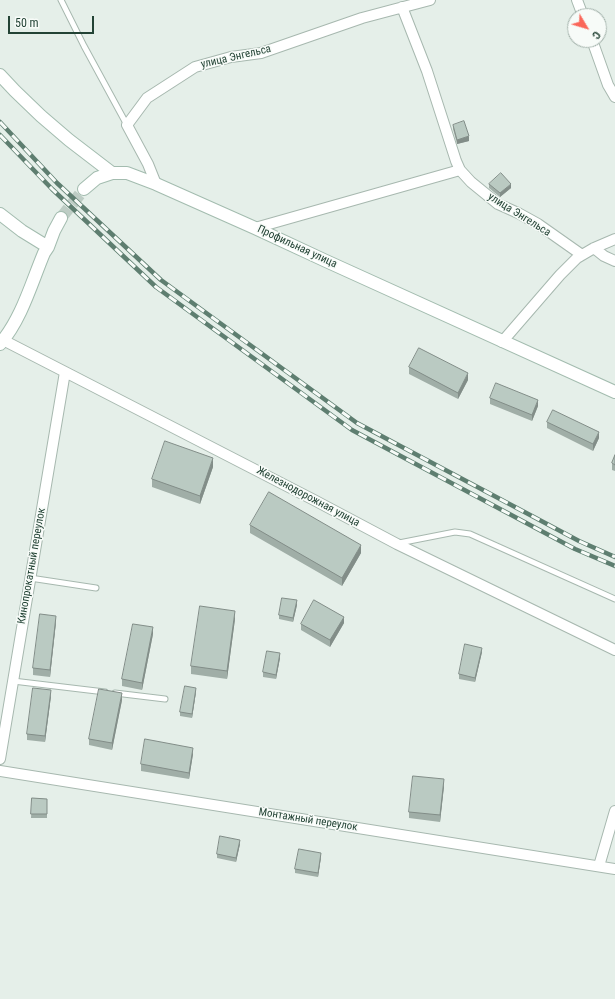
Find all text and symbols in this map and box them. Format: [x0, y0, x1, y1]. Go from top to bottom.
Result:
scale bar [10, 8, 96, 34]
north arrow [567, 8, 607, 48]
text: 50 m [15, 16, 39, 30]
text: С [589, 29, 603, 42]
street label: улица Энгельса [200, 43, 272, 71]
street label: улица Энгельса [485, 190, 553, 240]
street label: Профильная улица [255, 223, 339, 271]
street label: Железнодорожная улица [254, 464, 362, 530]
street label: Кинопрокатный переулок [15, 507, 49, 625]
street label: Монтажный переулок [258, 806, 358, 834]

